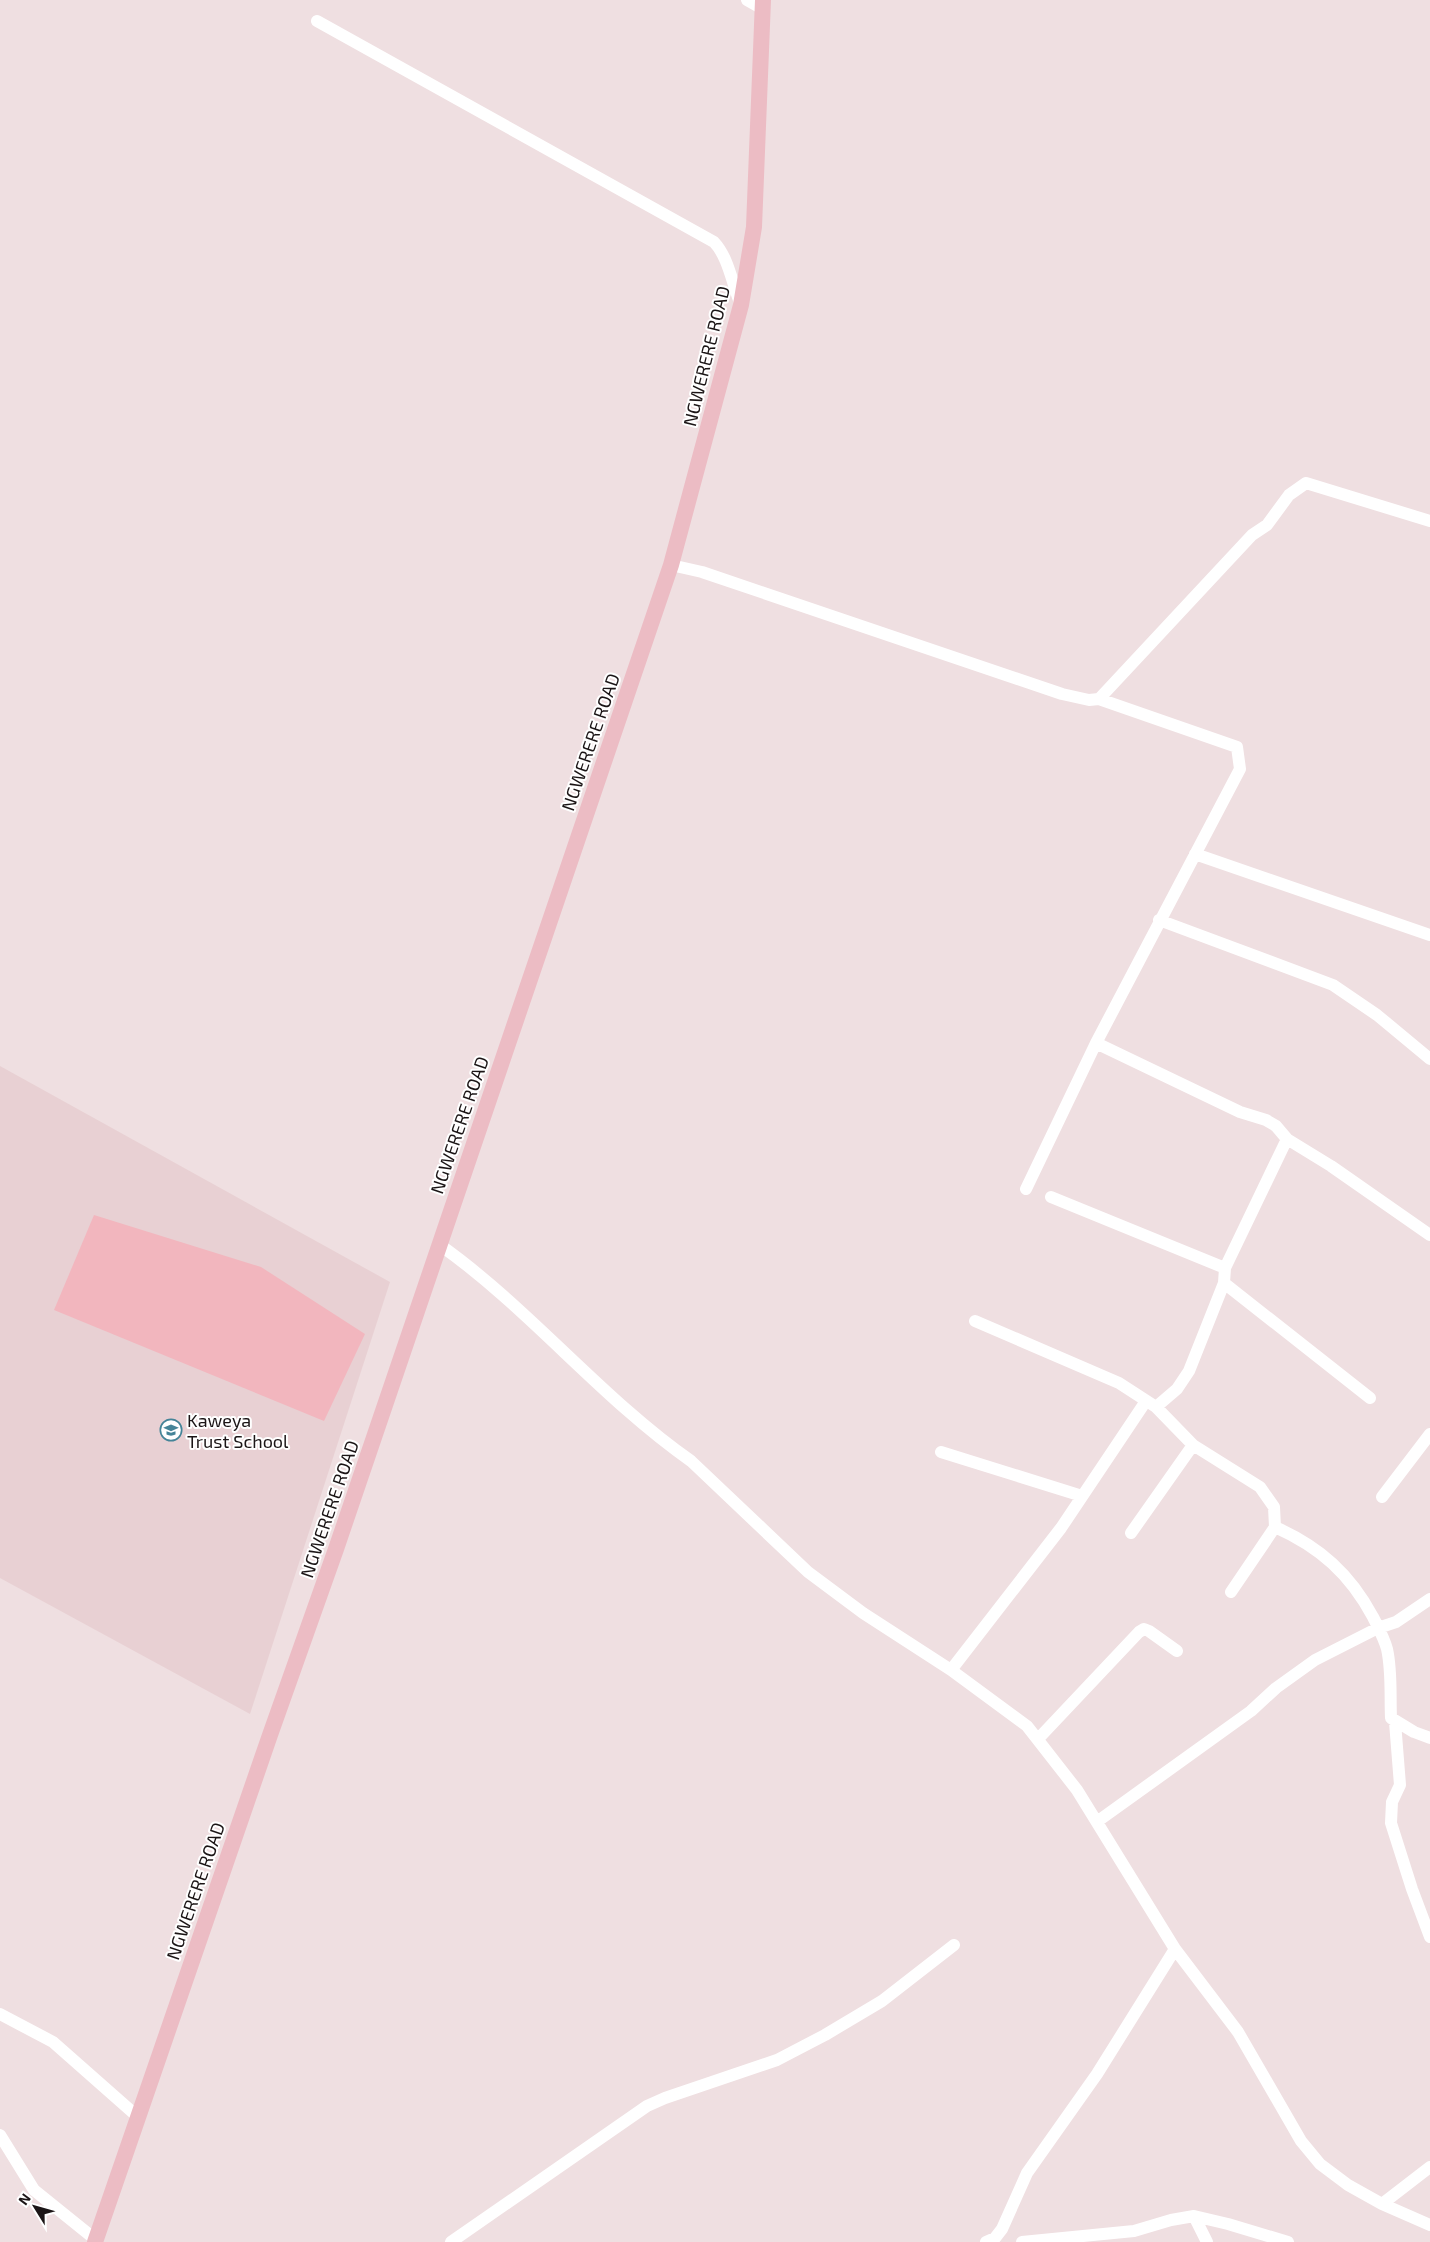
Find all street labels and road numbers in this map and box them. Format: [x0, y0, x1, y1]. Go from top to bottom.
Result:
street label: NGWERERE ROAD [678, 284, 734, 428]
street label: NGWERERE ROAD [556, 670, 624, 814]
street label: NGWERERE ROAD [425, 1053, 493, 1197]
street label: NGWERERE ROAD [295, 1437, 363, 1581]
street label: NGWERERE ROAD [161, 1819, 229, 1963]

